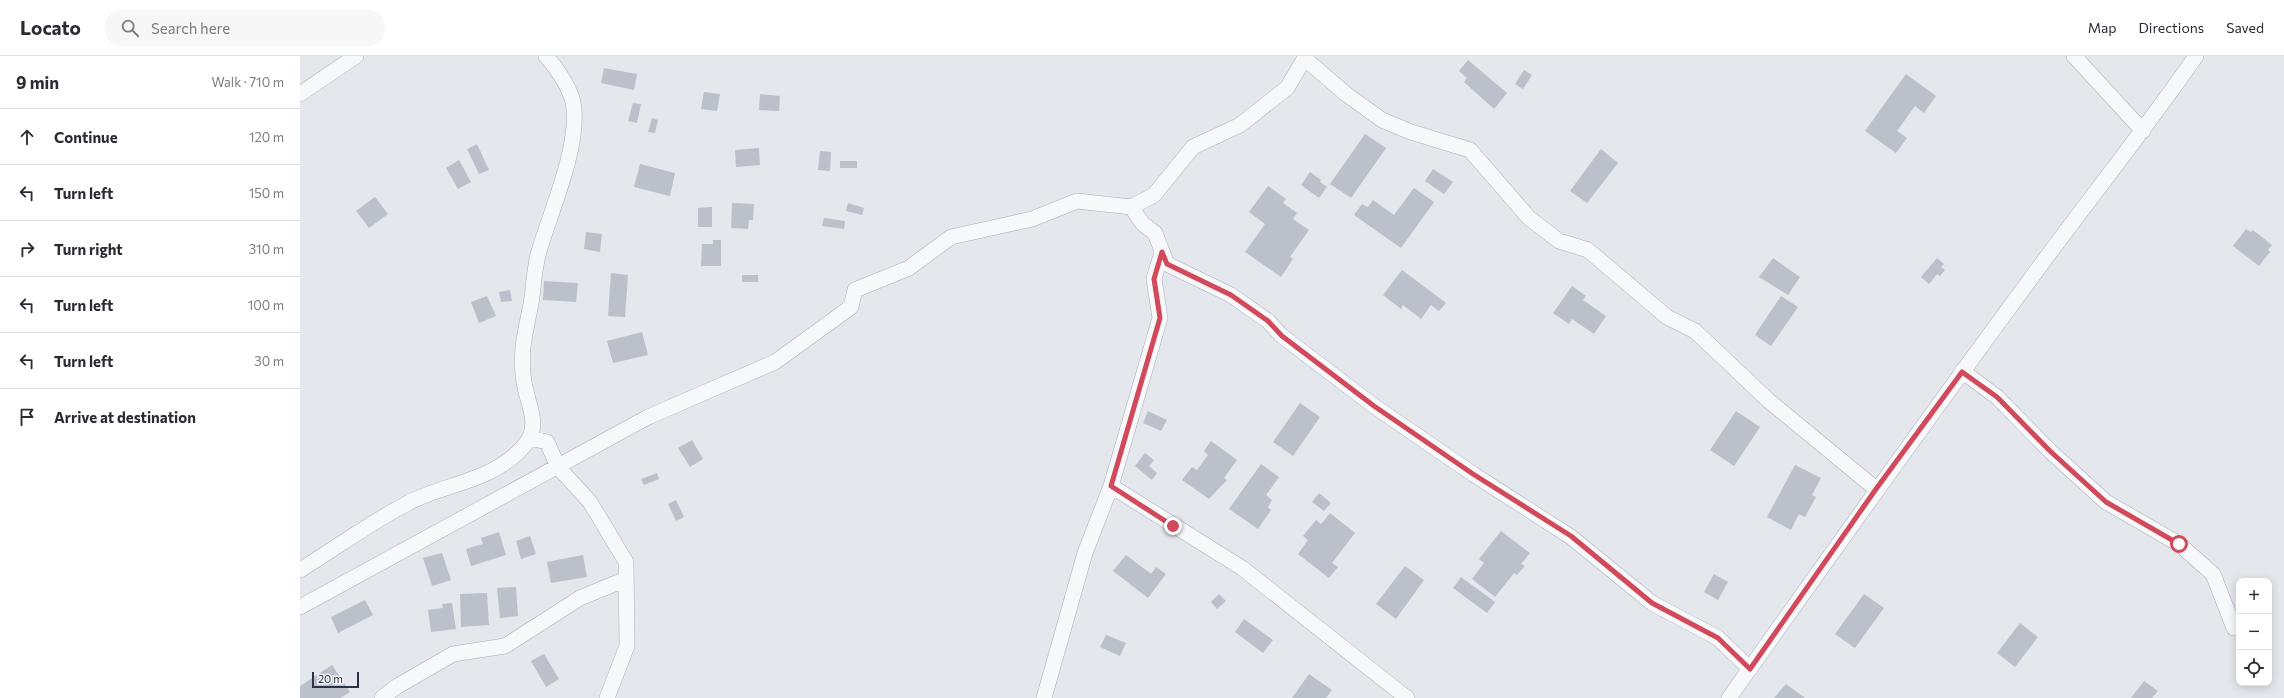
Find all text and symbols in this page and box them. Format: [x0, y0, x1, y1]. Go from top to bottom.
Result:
search box [105, 10, 385, 46]
text: Locato [20, 16, 81, 39]
icon: search [119, 17, 141, 39]
text: Search here [151, 19, 230, 37]
text: Map [2088, 19, 2117, 36]
text: Directions [2139, 19, 2204, 36]
text: Saved [2226, 19, 2264, 36]
text: 9 min [16, 72, 59, 93]
text: Walk · 710 m [211, 74, 284, 90]
icon: ahead [16, 126, 38, 148]
text: Continue [54, 128, 118, 146]
text: 120 m [249, 129, 284, 145]
icon: left [16, 182, 38, 204]
text: Turn left [54, 184, 113, 202]
text: 150 m [249, 185, 284, 201]
icon: right [16, 238, 38, 260]
text: Turn right [54, 240, 123, 258]
text: 310 m [249, 241, 284, 257]
icon: left [16, 294, 38, 316]
text: Turn left [54, 296, 113, 314]
text: 100 m [248, 297, 284, 313]
icon: left [16, 350, 38, 372]
text: Turn left [54, 352, 113, 370]
text: 30 m [254, 353, 284, 369]
icon: arrive [16, 406, 38, 428]
text: Arrive at destination [54, 408, 196, 426]
route end [1164, 517, 1182, 535]
route start [2170, 535, 2188, 553]
map controls [2236, 578, 2272, 686]
button: + [2236, 578, 2272, 614]
button: − [2236, 614, 2272, 650]
button: locate [2236, 650, 2272, 686]
scale bar [312, 670, 359, 689]
text: 20 m [318, 672, 343, 685]

